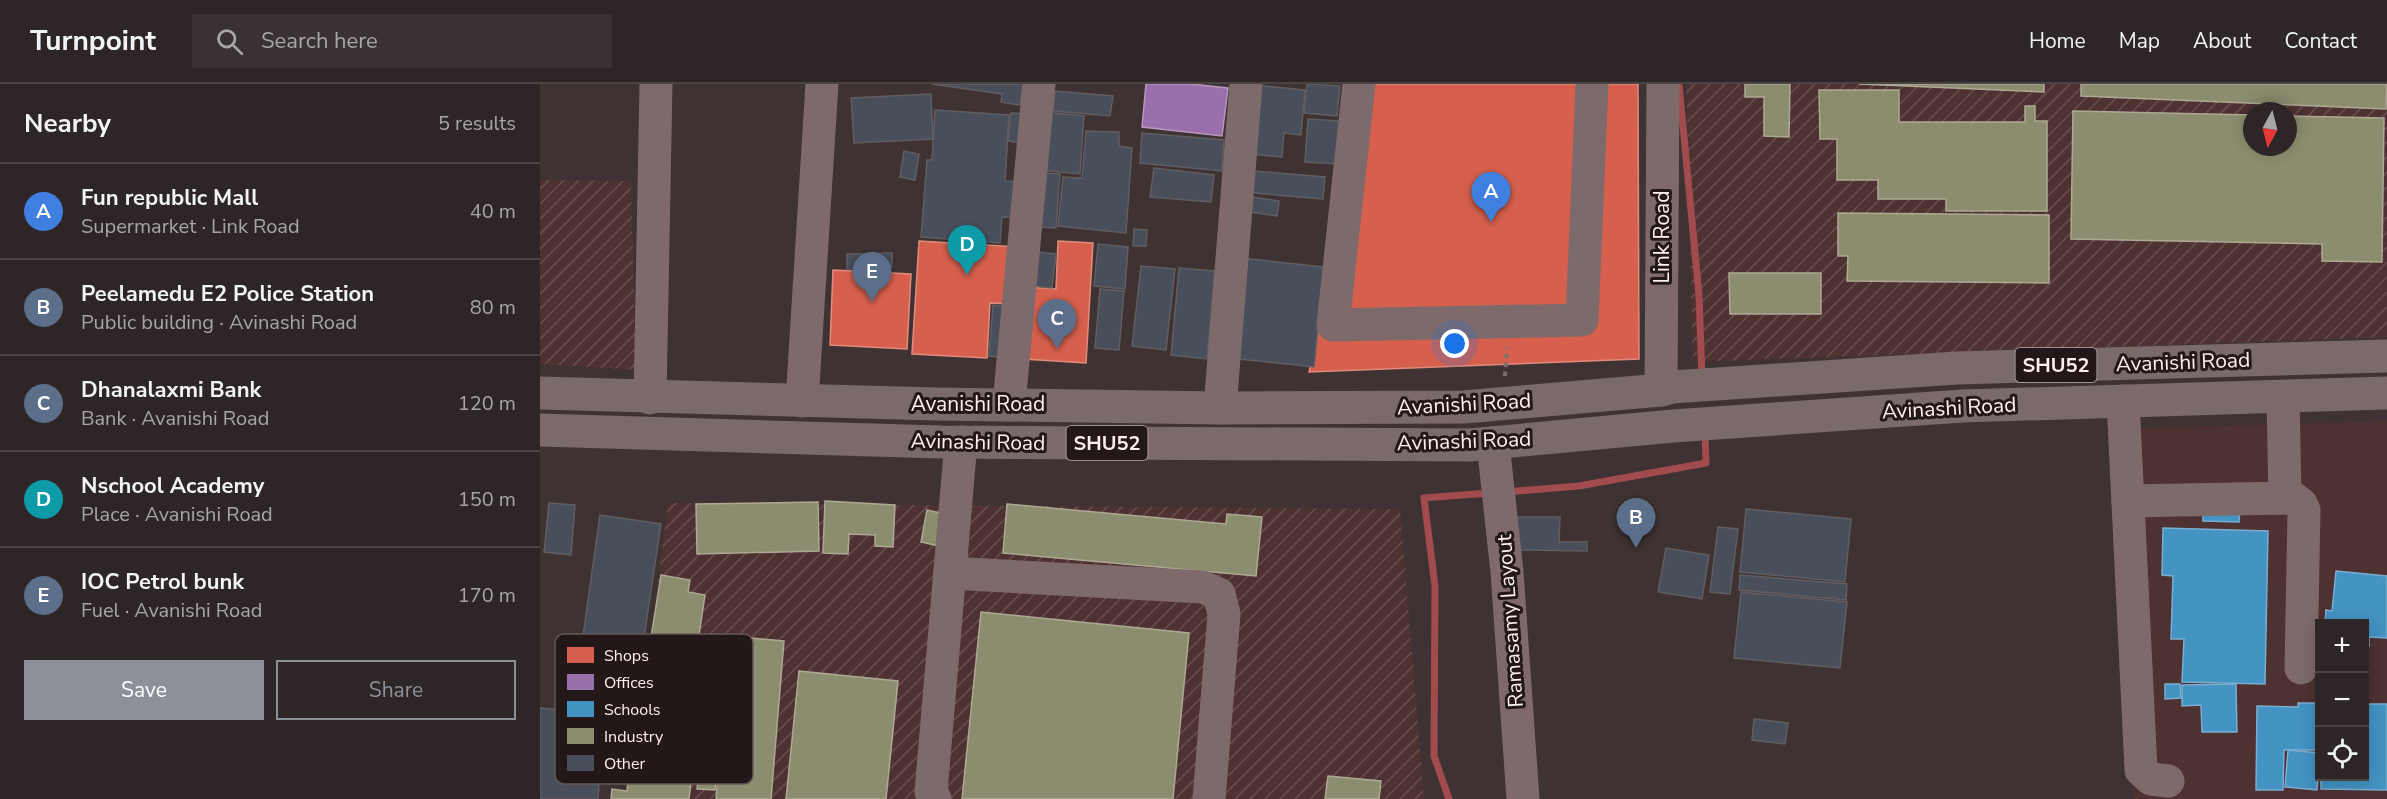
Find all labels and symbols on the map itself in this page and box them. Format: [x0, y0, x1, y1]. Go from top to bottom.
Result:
north arrow [2243, 102, 2297, 156]
pin: A [1472, 172, 1510, 222]
street label: Link Road [1648, 191, 1676, 283]
pin: D [948, 226, 986, 275]
pin: E [852, 252, 892, 302]
pin: C [1038, 300, 1076, 349]
your location [1440, 329, 1469, 358]
street label: Avanishi Road [2115, 346, 2251, 378]
road number: SHU52 [2016, 348, 2096, 382]
street label: Avanishi Road [1396, 387, 1532, 421]
street label: Avanishi Road [911, 390, 1045, 418]
street label: Avinashi Road [1881, 390, 2017, 426]
street label: Avinashi Road [1396, 425, 1532, 457]
road number: SHU52 [1066, 426, 1148, 460]
street label: Avinashi Road [910, 427, 1046, 457]
pin: B [1616, 498, 1656, 548]
street label: Ramasamy Layout [1490, 533, 1530, 708]
legend [555, 634, 753, 784]
text: Shops [604, 645, 649, 667]
text: Offices [604, 672, 654, 694]
text: Schools [604, 699, 660, 721]
text: Industry [604, 726, 664, 748]
text: Other [604, 753, 645, 775]

